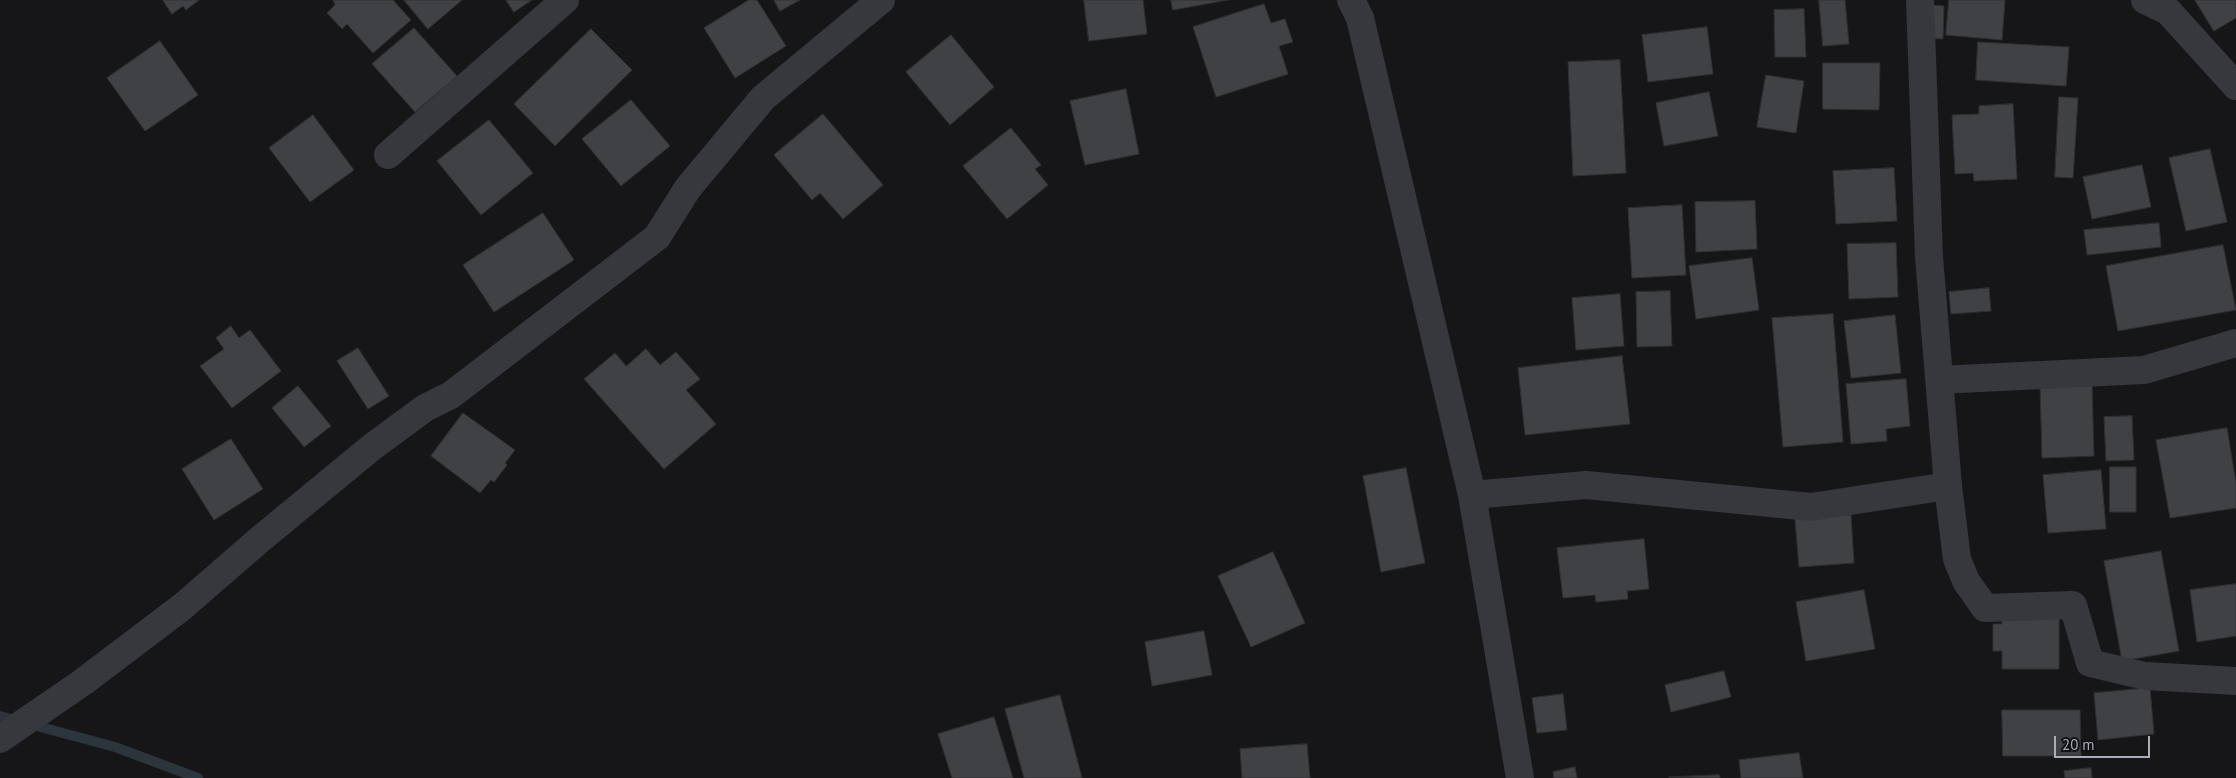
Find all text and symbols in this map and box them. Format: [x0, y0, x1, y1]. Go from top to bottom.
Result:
scale bar [2056, 726, 2152, 758]
text: 20 m [2062, 735, 2095, 754]

